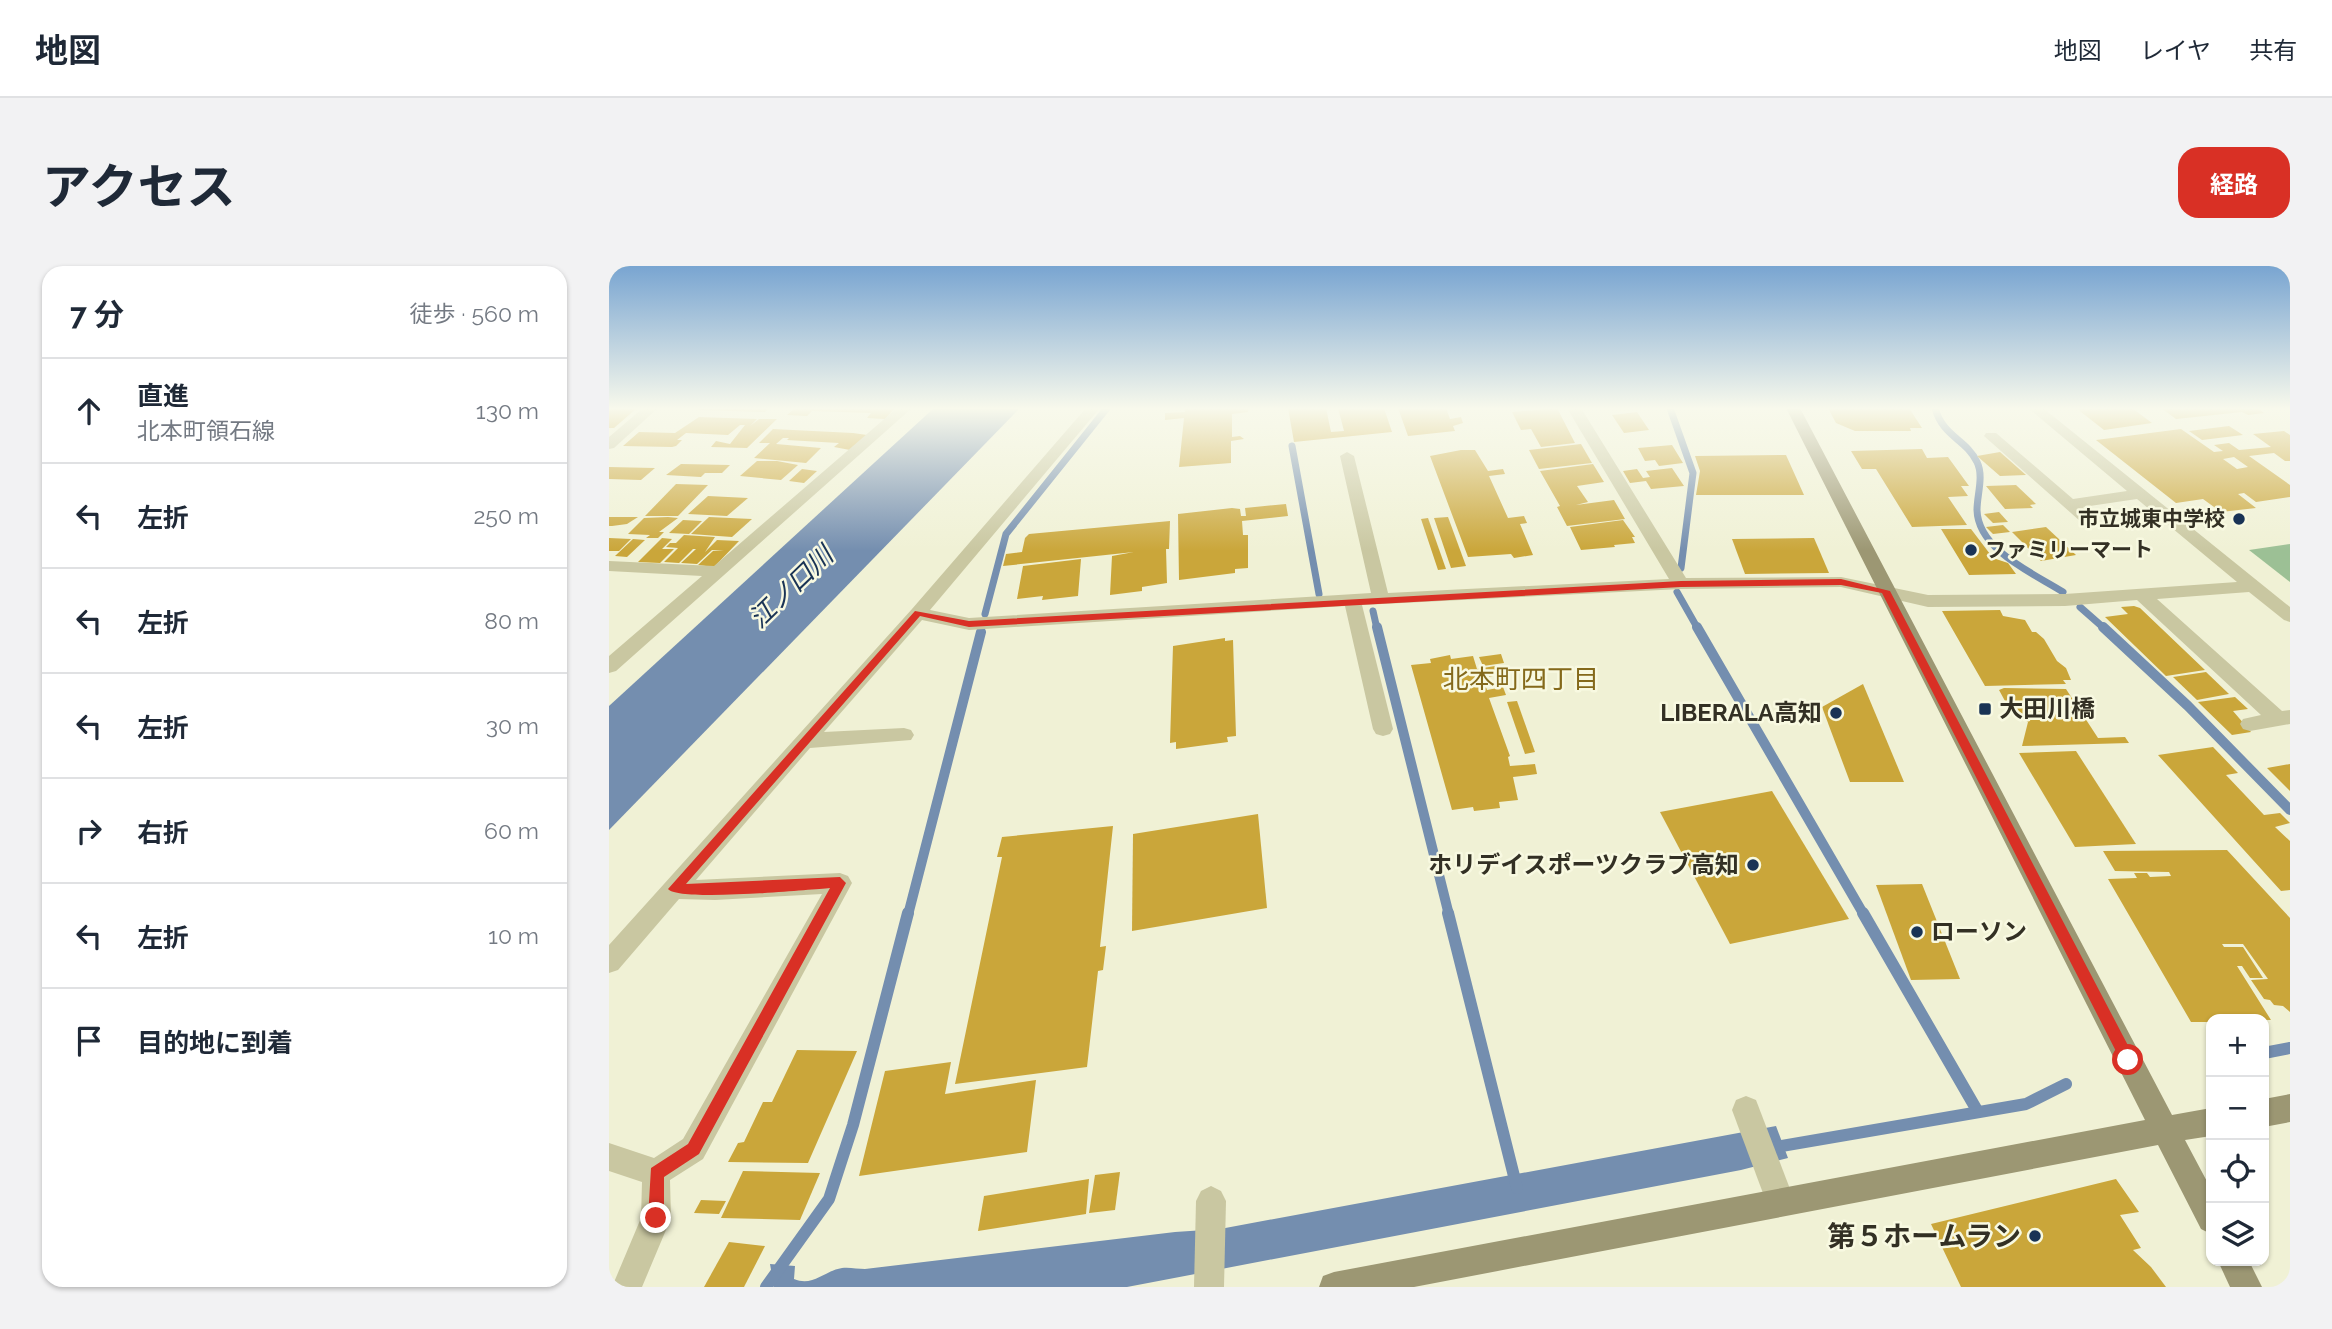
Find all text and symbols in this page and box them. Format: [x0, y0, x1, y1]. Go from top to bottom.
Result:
text: 地図 [35, 31, 101, 70]
text: 地図 [2054, 36, 2102, 65]
text: レイヤ [2140, 36, 2211, 65]
text: 共有 [2249, 36, 2297, 65]
button: 経路 [2178, 147, 2290, 218]
text: アクセス [42, 158, 236, 215]
text: 7 分 [70, 297, 124, 332]
text: 徒歩 · 560 m [409, 300, 539, 327]
text: 直進 [137, 381, 189, 411]
icon: ahead [70, 392, 108, 430]
text: 130 m [476, 397, 539, 424]
text: 北本町領石線 [137, 417, 275, 444]
icon: left [70, 497, 108, 535]
text: 250 m [473, 502, 539, 529]
text: 左折 [137, 503, 189, 533]
place label: 市立城東中学校 [2078, 506, 2225, 531]
marker: 市立城東中学校 [2231, 511, 2247, 527]
place label: ファミリーマート [1985, 537, 2153, 562]
water label: 江ノ口川 [743, 538, 841, 634]
marker: ファミリーマート [1963, 542, 1979, 558]
icon: left [70, 602, 108, 640]
text: 80 m [484, 607, 539, 634]
text: 左折 [137, 608, 189, 638]
district label: 北本町四丁目 [1443, 664, 1599, 694]
place label: 大田川橋 [1999, 694, 2095, 723]
place label: LIBERALA高知 [1660, 698, 1822, 727]
marker: 大田川橋 [1977, 701, 1993, 717]
marker: LIBERALA高知 [1828, 705, 1844, 721]
icon: left [70, 707, 108, 745]
text: 30 m [486, 712, 539, 739]
text: 左折 [137, 713, 189, 743]
icon: right [70, 812, 108, 850]
text: 60 m [484, 817, 539, 844]
text: 右折 [137, 818, 189, 848]
place label: ホリデイスポーツクラブ高知 [1428, 850, 1739, 879]
marker: ホリデイスポーツクラブ高知 [1745, 857, 1761, 873]
icon: left [70, 917, 108, 955]
place label: ローソン [1931, 917, 2027, 946]
text: 10 m [488, 922, 539, 949]
text: 左折 [137, 923, 189, 953]
marker: ローソン [1909, 924, 1925, 940]
map controls [2206, 1014, 2269, 1266]
button: + [2206, 1014, 2269, 1077]
icon: arrive [70, 1022, 108, 1060]
text: 目的地に到着 [137, 1028, 293, 1058]
route start [2112, 1044, 2143, 1075]
button: − [2206, 1077, 2269, 1140]
button: locate [2206, 1140, 2269, 1203]
route end [640, 1202, 671, 1233]
button: layers [2206, 1203, 2269, 1266]
place label: 第５ホームラン [1827, 1220, 2021, 1253]
marker: 第５ホームラン [2027, 1228, 2043, 1244]

